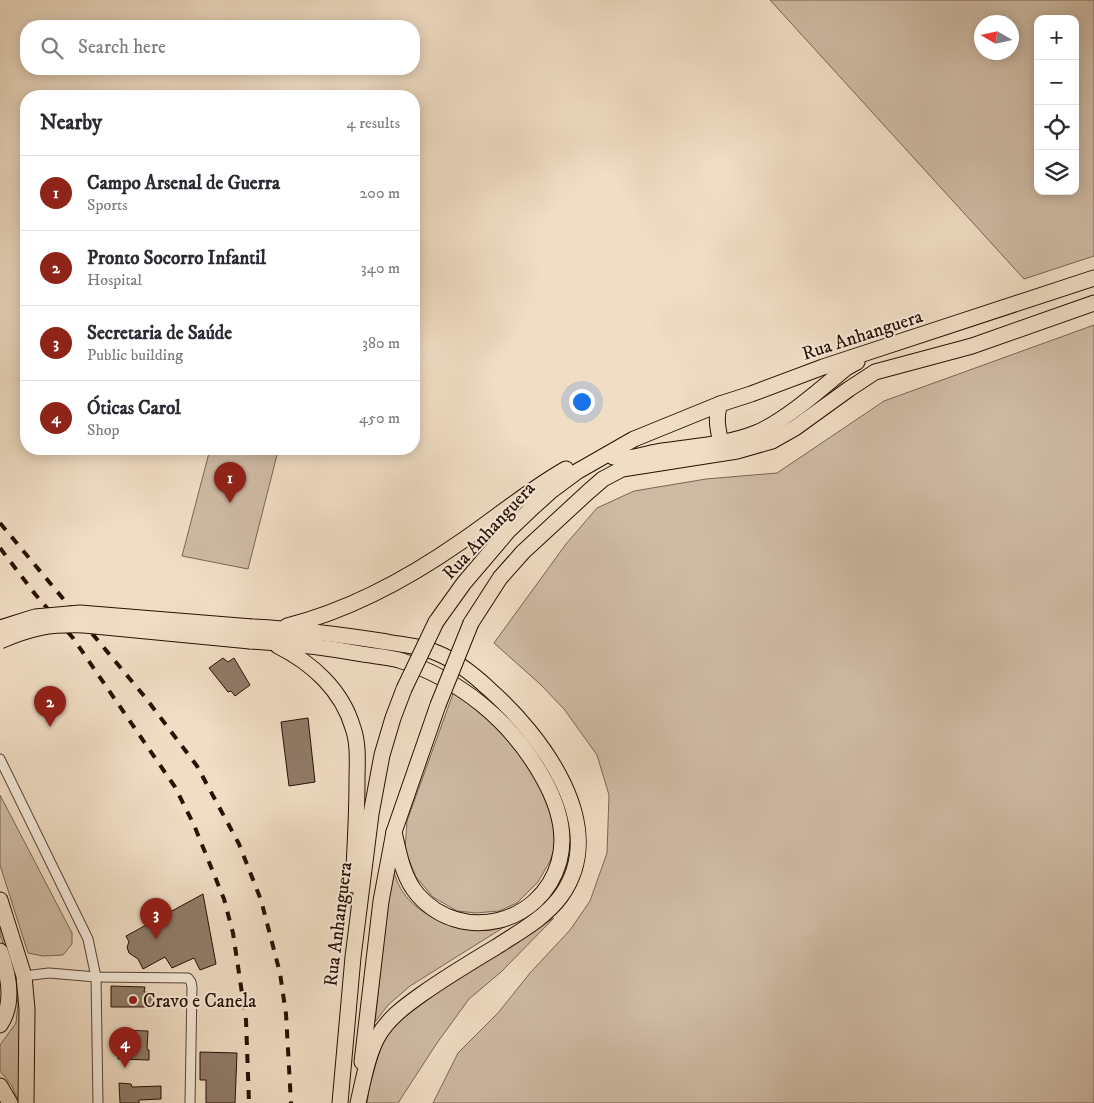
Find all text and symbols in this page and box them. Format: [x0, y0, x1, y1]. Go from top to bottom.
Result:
north arrow [974, 15, 1019, 60]
map controls [1034, 15, 1079, 195]
button: + [1034, 15, 1079, 60]
search box [20, 20, 420, 75]
icon: search [38, 34, 66, 62]
text: Search here [78, 36, 166, 59]
button: − [1034, 60, 1079, 105]
button: locate [1034, 105, 1079, 150]
text: Nearby [40, 110, 102, 136]
text: 4 results [347, 113, 400, 133]
button: layers [1034, 150, 1079, 195]
text: Campo Arsenal de Guerra [87, 172, 280, 195]
text: 1 [53, 183, 59, 203]
text: 200 m [359, 183, 400, 203]
text: Sports [87, 195, 128, 215]
text: Pronto Socorro Infantil [87, 247, 266, 270]
text: 2 [52, 258, 60, 278]
text: 340 m [361, 258, 400, 278]
text: Hospital [87, 270, 142, 290]
street label: Rua Anhanguera [799, 305, 926, 366]
text: Secretaria de Saúde [87, 322, 232, 345]
text: 3 [53, 333, 59, 353]
text: 380 m [362, 333, 400, 353]
text: Public building [87, 345, 183, 365]
your location [569, 389, 595, 415]
text: Óticas Carol [87, 397, 181, 420]
text: 4 [51, 408, 61, 428]
text: 450 m [359, 408, 400, 428]
text: Shop [87, 420, 120, 440]
pin: 1 [214, 462, 246, 503]
street label: Rua Anhanguera [438, 477, 540, 585]
pin: 2 [34, 686, 66, 727]
street label: Rua Anhanguera [319, 861, 358, 988]
pin: 3 [140, 898, 172, 939]
place label: Cravo e Canela [143, 990, 256, 1013]
marker: Cravo e Canela [127, 994, 139, 1006]
pin: 4 [109, 1027, 141, 1068]

